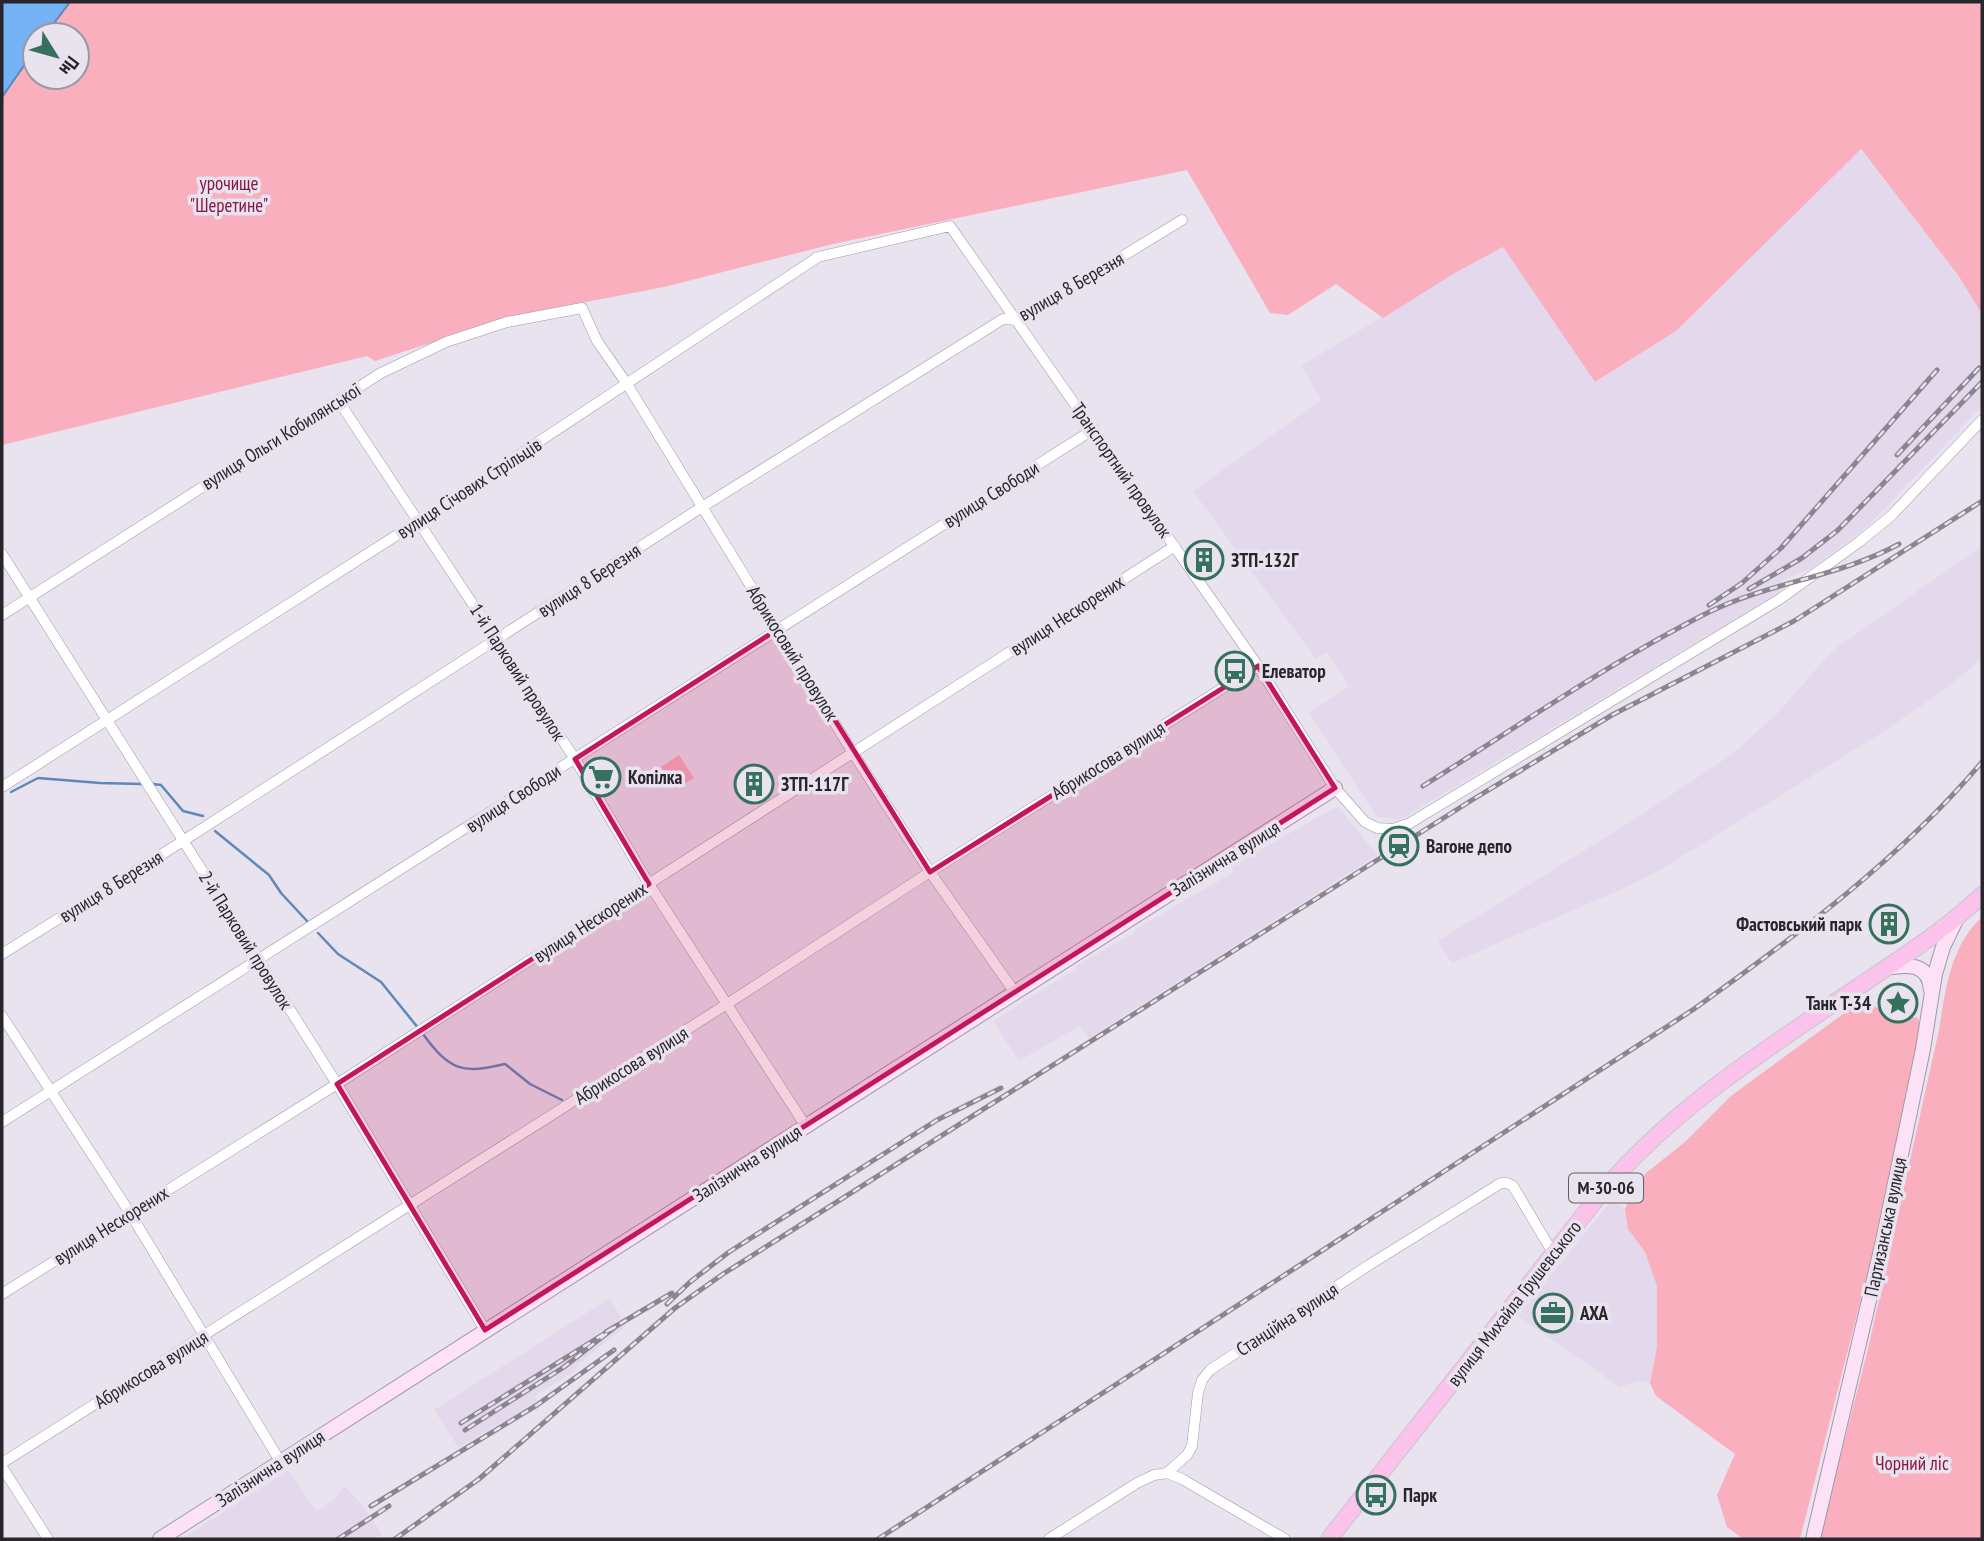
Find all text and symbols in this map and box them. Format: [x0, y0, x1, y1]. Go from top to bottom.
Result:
north arrow [21, 21, 91, 91]
text: Пн [54, 52, 85, 81]
park label: урочище "Шеретине" [190, 171, 268, 217]
street label: вулиця 8 Березня [1014, 246, 1128, 326]
street label: вулиця Ольги Кобилянської [197, 377, 365, 495]
street label: Транспортний провулок [1066, 398, 1178, 543]
street label: вулиця Січових Стрільців [392, 432, 546, 544]
street label: вулиця Свободи [939, 455, 1043, 533]
street label: вулиця 8 Березня [533, 538, 645, 622]
building icon: ЗТП-132Г [1183, 539, 1225, 581]
place label: ЗТП-132Г [1231, 548, 1299, 572]
street label: вулиця Нескорених [1006, 569, 1129, 661]
street label: Абрикосовий провулок [742, 581, 845, 726]
street label: 1-й Парковий провулок [465, 599, 572, 746]
bus stop icon: Елеватор [1214, 650, 1256, 692]
place label: Елеватор [1262, 659, 1326, 683]
street label: Абрикосова вулиця [1047, 716, 1169, 804]
supermarket icon: Копілка [580, 756, 622, 798]
street label: вулиця Свободи [461, 759, 565, 837]
building icon: ЗТП-117Г [733, 763, 775, 805]
place label: Копілка [628, 765, 682, 789]
place label: ЗТП-117Г [781, 772, 849, 796]
street label: Залізнична вулиця [1166, 815, 1284, 901]
station icon: Вагоне депо [1378, 825, 1420, 867]
place label: Вагоне депо [1426, 834, 1512, 858]
street label: вулиця 8 Березня [55, 845, 167, 927]
street label: 2-й Парковий провулок [194, 866, 299, 1014]
street label: вулиця Нескорених [529, 876, 652, 968]
building icon: Фастовський парк [1868, 903, 1910, 945]
place label: Фастовський парк [1736, 912, 1862, 936]
place icon: Танк Т-34 [1877, 982, 1919, 1024]
place label: Танк Т-34 [1806, 991, 1871, 1015]
street label: Абрикосова вулиця [570, 1021, 692, 1109]
street label: Залізнична вулиця [688, 1119, 806, 1207]
street label: Партизанська вулиця [1859, 1155, 1911, 1299]
road number: М-30-06 [1569, 1174, 1643, 1203]
street label: вулиця Нескорених [49, 1180, 173, 1270]
street label: вулиця Михайла Грушевського [1442, 1215, 1586, 1391]
street label: Станційна вулиця [1231, 1277, 1343, 1361]
office icon: AXA [1532, 1292, 1574, 1334]
place label: AXA [1579, 1301, 1609, 1325]
street label: Абрикосова вулиця [90, 1325, 212, 1413]
street label: Залізнична вулиця [211, 1424, 329, 1512]
park label: Чорний ліс [1875, 1451, 1949, 1475]
bus stop icon: Парк [1355, 1474, 1397, 1516]
place label: Парк [1403, 1483, 1437, 1507]

